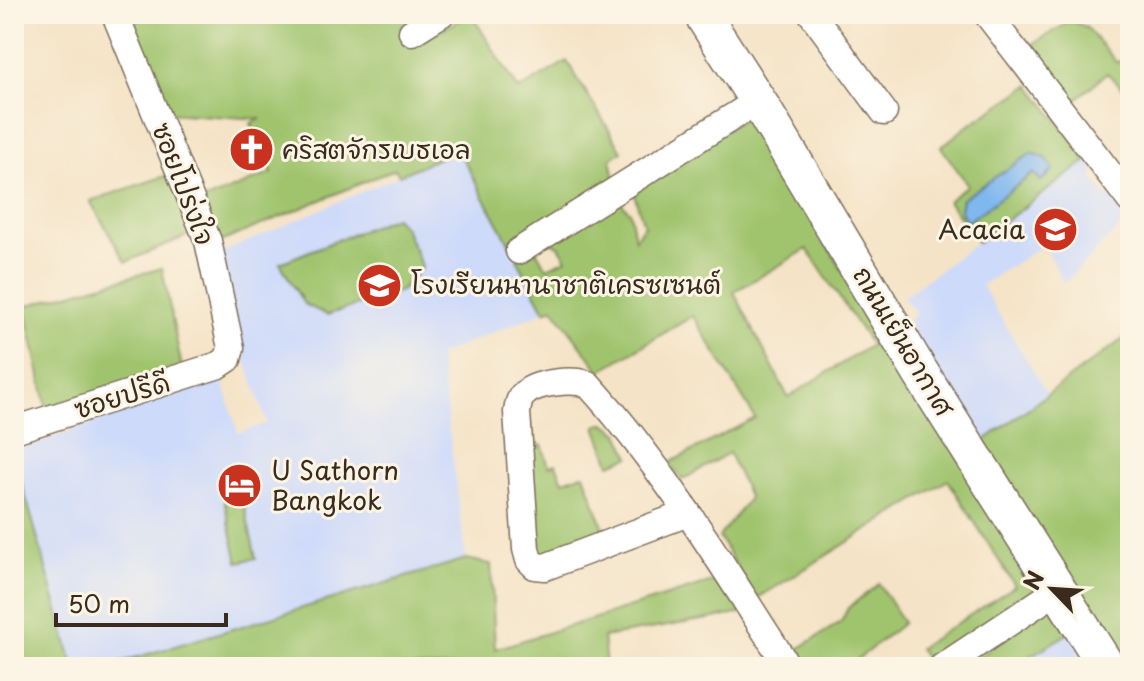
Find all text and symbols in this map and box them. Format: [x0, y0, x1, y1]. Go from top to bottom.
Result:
street label: ซอยโปร่งใจ [143, 117, 226, 250]
church icon: คริสตจักรเบธเอล [227, 126, 275, 174]
place label: คริสตจักรเบธเอล [282, 129, 470, 168]
school or university icon: Acacia [1032, 206, 1080, 254]
place label: Acacia [938, 209, 1025, 248]
street label: ถนนเย็นอากาศ [844, 258, 965, 423]
school or university icon: โรงเรียนนานาชาติเครซเซนต์ [356, 261, 404, 309]
place label: โรงเรียนนานาชาติเครซเซนต์ [411, 264, 721, 303]
street label: ซอยปรีดี [69, 362, 174, 428]
place label: U Sathorn Bangkok [271, 450, 399, 519]
hotel icon: U Sathorn Bangkok [216, 462, 264, 510]
north arrow [1012, 549, 1092, 629]
text: N [1014, 565, 1051, 595]
scale bar [56, 577, 226, 627]
text: 50 m [68, 585, 130, 621]

